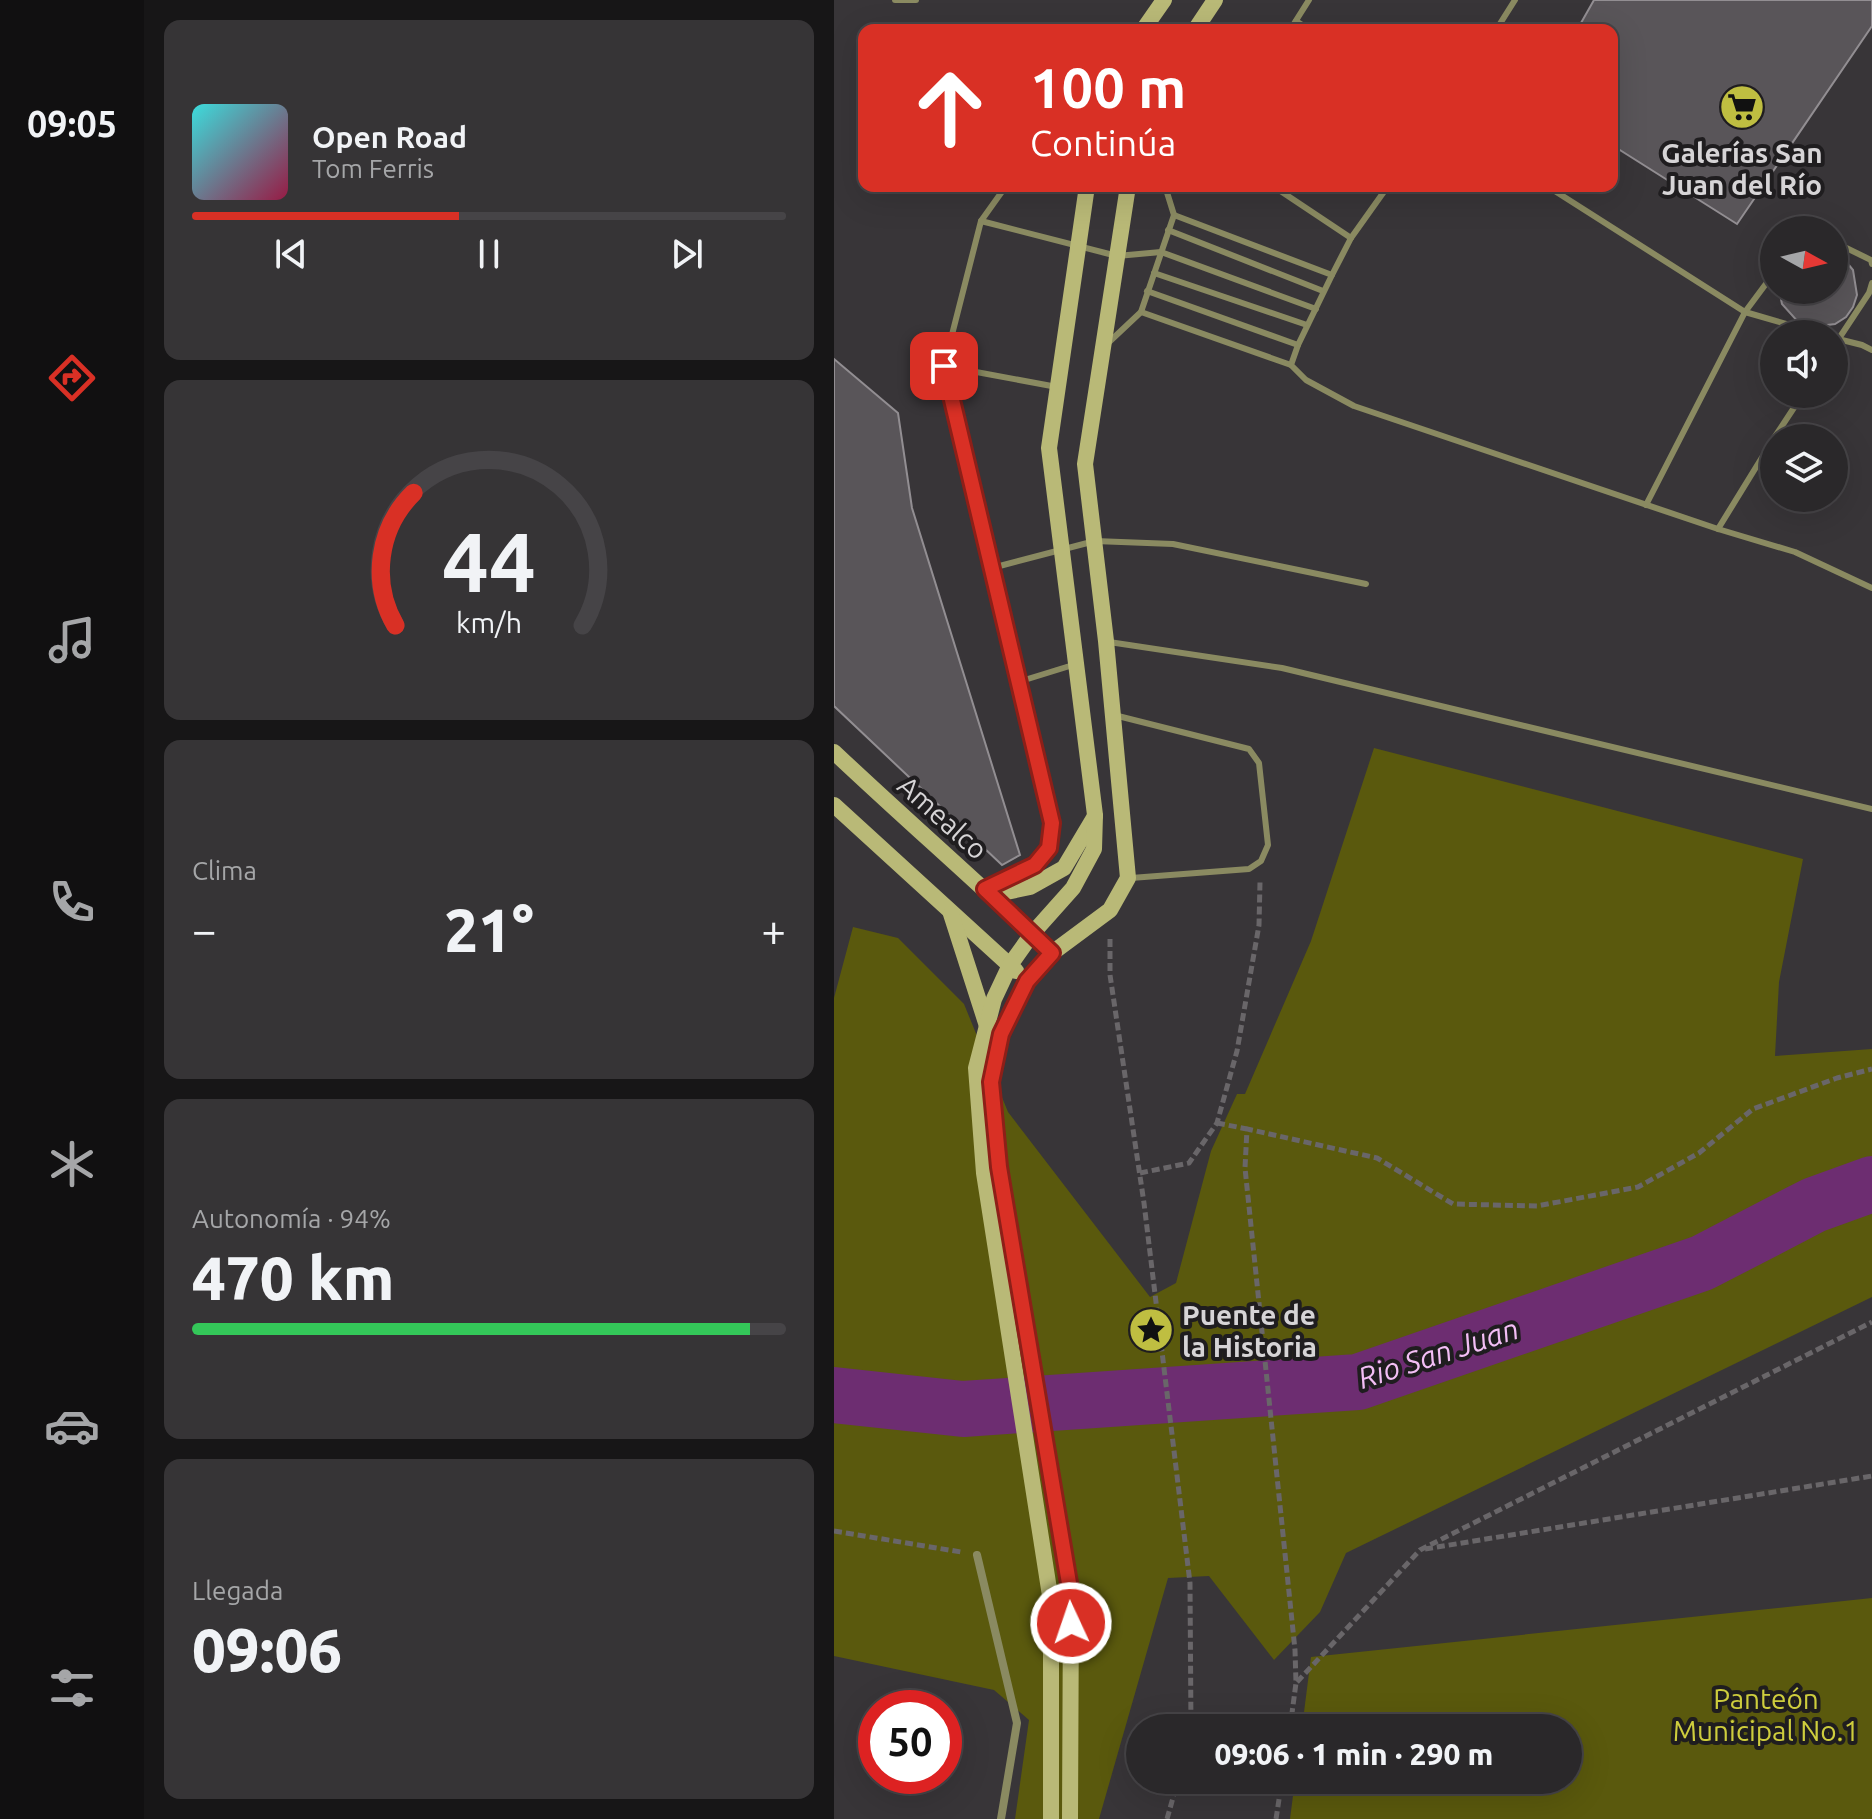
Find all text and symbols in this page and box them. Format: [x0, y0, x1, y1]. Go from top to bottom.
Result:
icon: ahead [898, 56, 1002, 160]
text: 100 m [1030, 56, 1186, 119]
supermarket icon: Galerías San Juan del Río [1718, 83, 1766, 131]
text: 09:05 [27, 103, 117, 144]
text: Open Road [312, 120, 467, 154]
text: Continúa [1030, 122, 1176, 163]
place label: Galerías San Juan del Río [1661, 137, 1823, 200]
text: Tom Ferris [312, 154, 434, 183]
north arrow [1760, 216, 1848, 304]
map controls [1760, 216, 1848, 512]
icon: previous [269, 232, 313, 276]
icon: pause [467, 232, 511, 276]
icon: next [665, 232, 709, 276]
button: sound [1760, 320, 1848, 408]
pin [910, 332, 978, 400]
icon: arrive [922, 344, 966, 388]
icon: directions [44, 350, 100, 406]
button: layers [1760, 424, 1848, 512]
text: 44 [442, 513, 536, 607]
text: km/h [456, 606, 522, 638]
icon: music [44, 612, 100, 668]
street label: Amealco [892, 769, 994, 865]
text: Clima [192, 856, 257, 885]
icon: phone [44, 874, 100, 930]
text: 21° [444, 896, 534, 963]
text: − [192, 905, 217, 954]
text: + [761, 905, 786, 954]
icon: climate [44, 1136, 100, 1192]
text: Autonomía · 94% [192, 1204, 391, 1233]
text: 470 km [192, 1244, 394, 1311]
place label: Puente de la Historia [1182, 1299, 1317, 1362]
place icon: Puente de la Historia [1127, 1306, 1175, 1354]
water label: Rio San Juan [1353, 1311, 1523, 1395]
icon: car [44, 1398, 100, 1454]
text: Llegada [192, 1576, 283, 1605]
position arrow [1029, 1581, 1113, 1665]
text: 09:06 [192, 1616, 342, 1683]
icon: filters [44, 1660, 100, 1716]
park label: Panteón Municipal No.1 [1673, 1683, 1859, 1746]
speed limit sign: 50 [858, 1690, 962, 1794]
text: 09:06 · 1 min · 290 m [1215, 1737, 1493, 1771]

